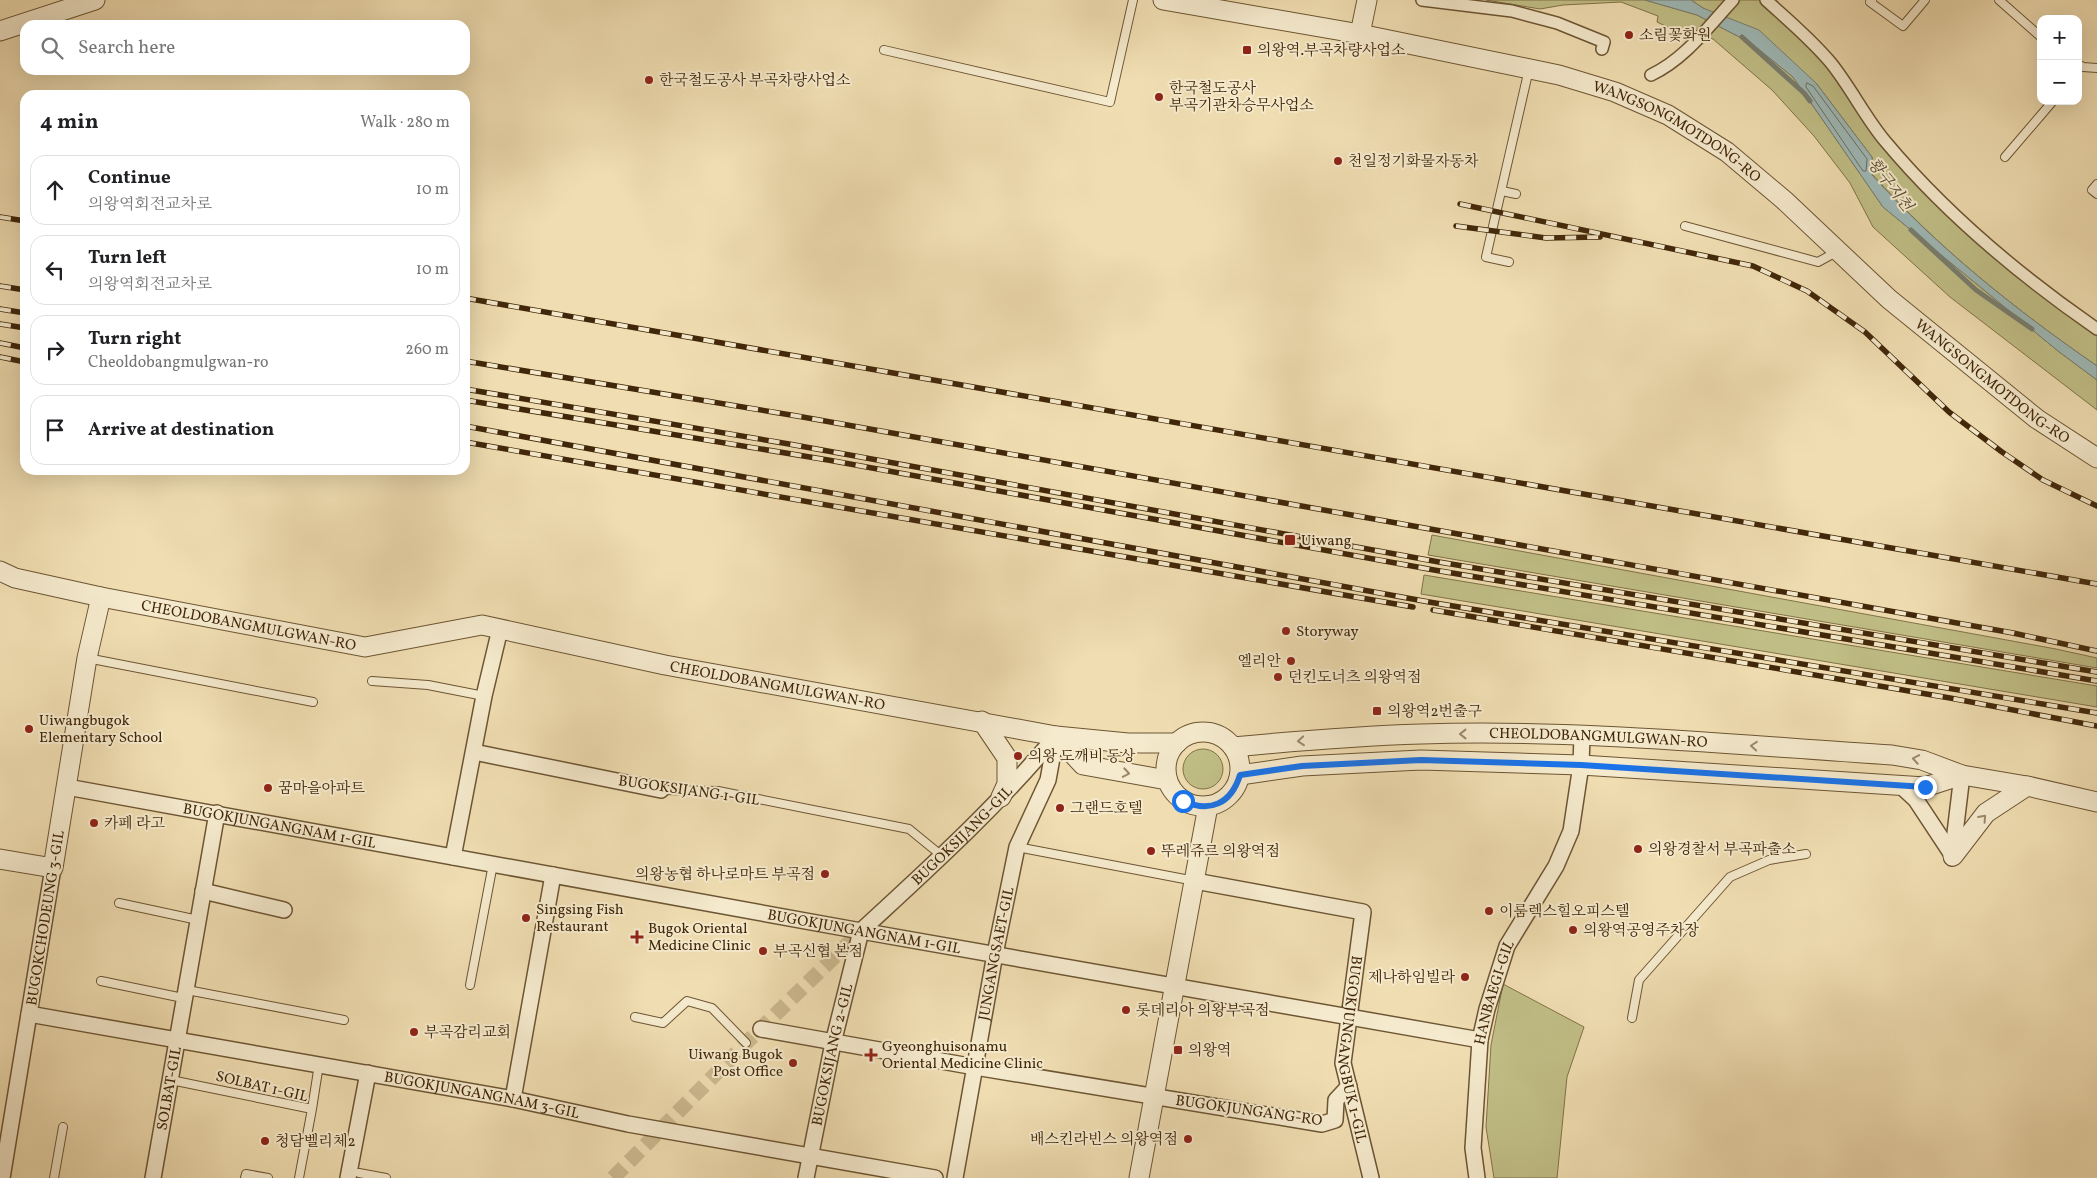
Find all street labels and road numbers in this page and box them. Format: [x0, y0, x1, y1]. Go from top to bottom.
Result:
street label: WANGSONGMOTDONG-RO [1590, 77, 1765, 188]
street label: WANGSONGMOTDONG-RO [1910, 315, 2073, 450]
street label: CHEOLDOBANGMULGWAN-RO [139, 596, 358, 657]
street label: CHEOLDOBANGMULGWAN-RO [668, 657, 886, 717]
street label: CHEOLDOBANGMULGWAN-RO [1489, 724, 1708, 754]
street label: BUGOKSIJANG 1-GIL [617, 771, 761, 812]
street label: BUGOKSIJANG-GIL [908, 782, 1019, 891]
street label: BUGOKJUNGANGNAM 1-GIL [181, 799, 378, 855]
street label: BUGOKCHODEUNG 3-GIL [22, 828, 71, 1007]
street label: JUNGANGSAET-GIL [974, 885, 1021, 1023]
street label: BUGOKJUNGANGNAM 1-GIL [765, 905, 963, 960]
street label: HANBAEGI-GIL [1470, 936, 1521, 1047]
street label: BUGOKJUNGANGBUK 1-GIL [1331, 954, 1371, 1146]
street label: BUGOKSIJANG 2-GIL [808, 981, 860, 1128]
street label: SOLBAT-GIL [153, 1044, 188, 1132]
street label: SOLBAT 1-GIL [213, 1067, 310, 1108]
street label: BUGOKJUNGANGNAM 3-GIL [382, 1068, 582, 1125]
street label: BUGOKJUNGANG-RO [1174, 1091, 1324, 1132]

